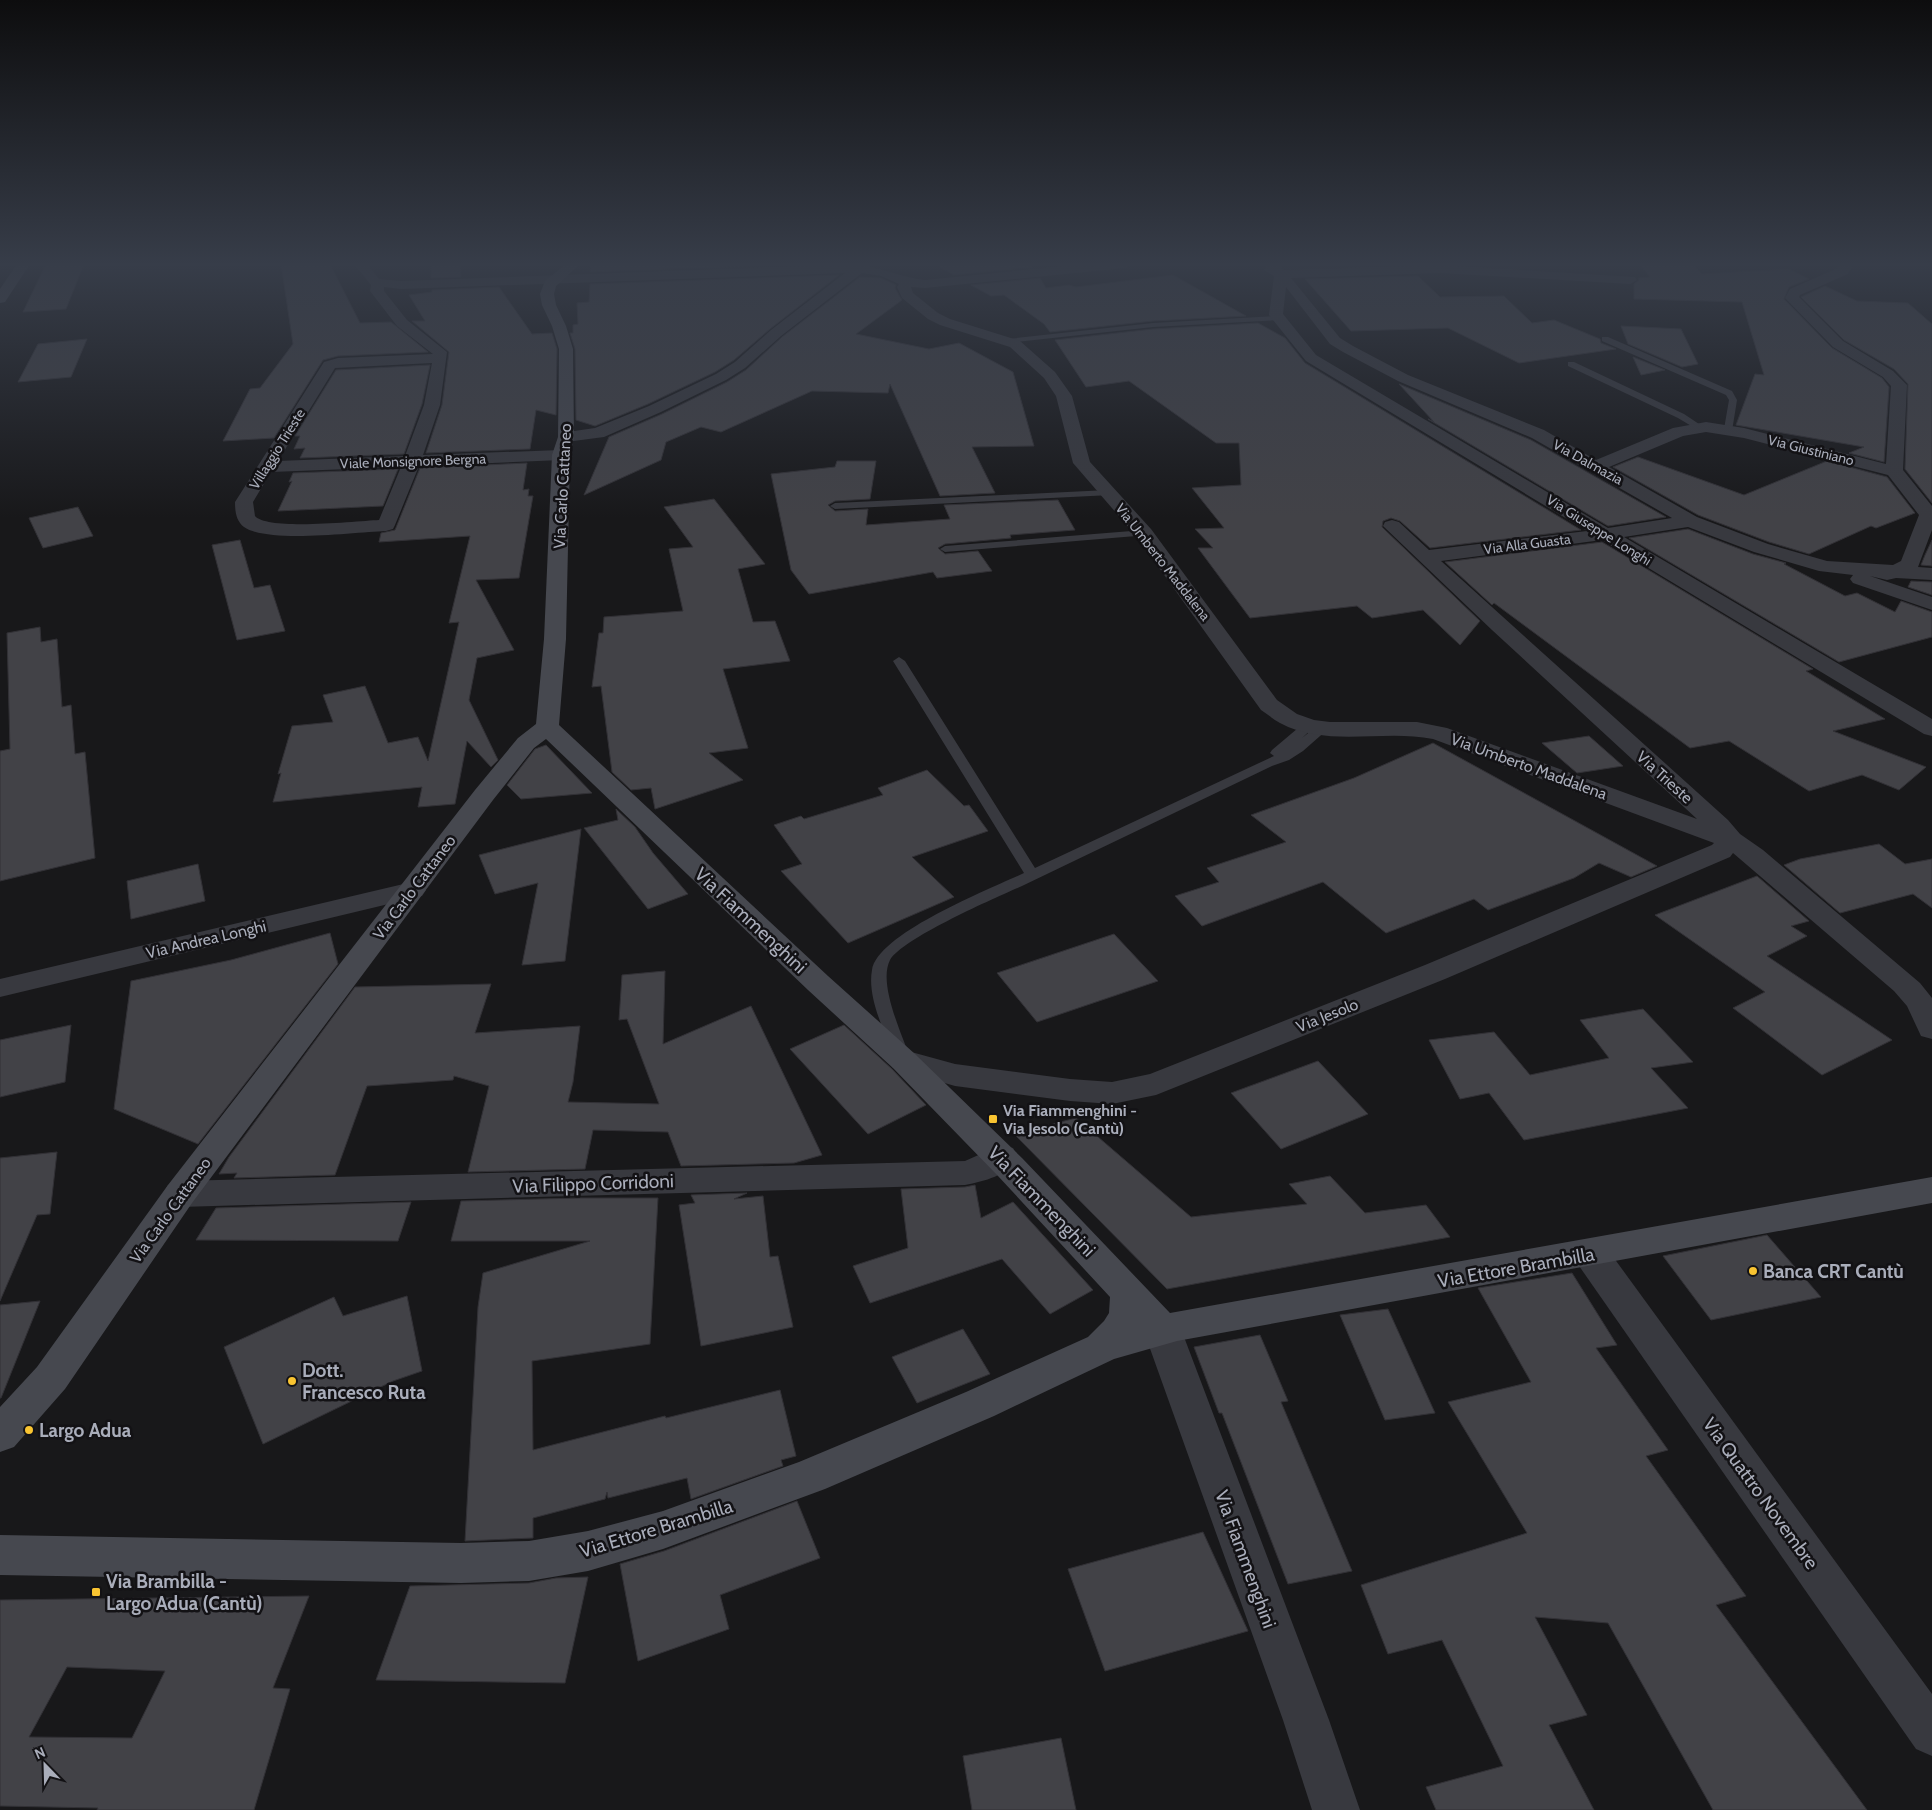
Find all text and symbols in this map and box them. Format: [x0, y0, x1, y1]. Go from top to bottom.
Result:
street label: Villaggio Trieste [245, 405, 309, 493]
street label: Via Carlo Cattaneo [550, 423, 575, 549]
street label: Via Giustiniano [1766, 431, 1856, 469]
street label: Via Dalmazia [1550, 435, 1626, 489]
street label: Viale Monsignore Bergna [340, 449, 487, 473]
street label: Via Giuseppe Longhi [1543, 490, 1655, 570]
street label: Via Umberto Maddalena [1111, 500, 1215, 625]
street label: Via Alla Guasta [1482, 530, 1572, 558]
street label: Via Umberto Maddalena [1448, 729, 1610, 804]
street label: Via Trieste [1633, 747, 1697, 808]
street label: Via Carlo Cattaneo [369, 831, 460, 943]
street label: Via Fiammenghini [690, 863, 811, 978]
street label: Via Andrea Longhi [144, 916, 268, 963]
street label: Via Jesolo [1293, 994, 1361, 1036]
place label: Via Fiammenghini - Via Jesolo (Cantù) [1003, 1101, 1137, 1138]
marker: Via Fiammenghini - Via Jesolo (Cantù) [987, 1113, 999, 1125]
street label: Via Fiammenghini [983, 1141, 1100, 1261]
street label: Via Carlo Cattaneo [126, 1154, 215, 1267]
street label: Via Filippo Corridoni [512, 1169, 674, 1198]
street label: Via Ettore Brambilla [1436, 1242, 1596, 1293]
place label: Banca CRT Cantù [1763, 1260, 1904, 1283]
marker: Banca CRT Cantù [1747, 1265, 1759, 1277]
place label: Dott. Francesco Ruta [302, 1359, 426, 1404]
marker: Dott. Francesco Ruta [286, 1375, 298, 1387]
street label: Via Quattro Novembre [1698, 1413, 1823, 1574]
place label: Largo Adua [39, 1419, 132, 1442]
marker: Largo Adua [23, 1424, 35, 1436]
street label: Via Fiammenghini [1210, 1487, 1281, 1631]
street label: Via Ettore Brambilla [577, 1494, 735, 1563]
place label: Via Brambilla - Largo Adua (Cantù) [106, 1570, 262, 1615]
marker: Via Brambilla - Largo Adua (Cantù) [90, 1586, 102, 1598]
north arrow [20, 1740, 70, 1790]
text: N [32, 1743, 48, 1763]

